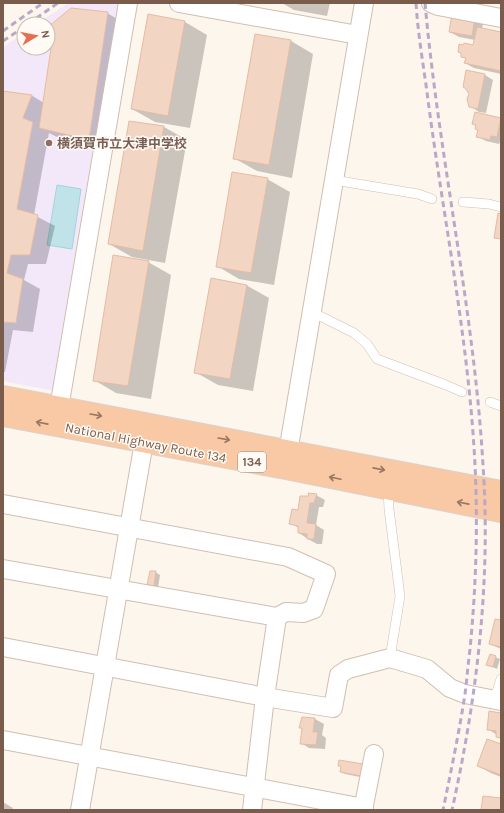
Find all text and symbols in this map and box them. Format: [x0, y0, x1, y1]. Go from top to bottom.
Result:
north arrow [16, 16, 56, 56]
text: N [38, 29, 52, 39]
place label: 横須賀市立大津中学校 [57, 136, 187, 151]
marker: 横須賀市立大津中学校 [44, 138, 54, 148]
one-way arrow [89, 412, 102, 420]
one-way arrow [36, 418, 49, 426]
street label: National Highway Route 134 [64, 419, 228, 465]
one-way arrow [217, 435, 230, 443]
road number: 134 [238, 452, 266, 472]
one-way arrow [372, 465, 385, 473]
one-way arrow [329, 473, 342, 481]
one-way arrow [457, 499, 470, 507]

